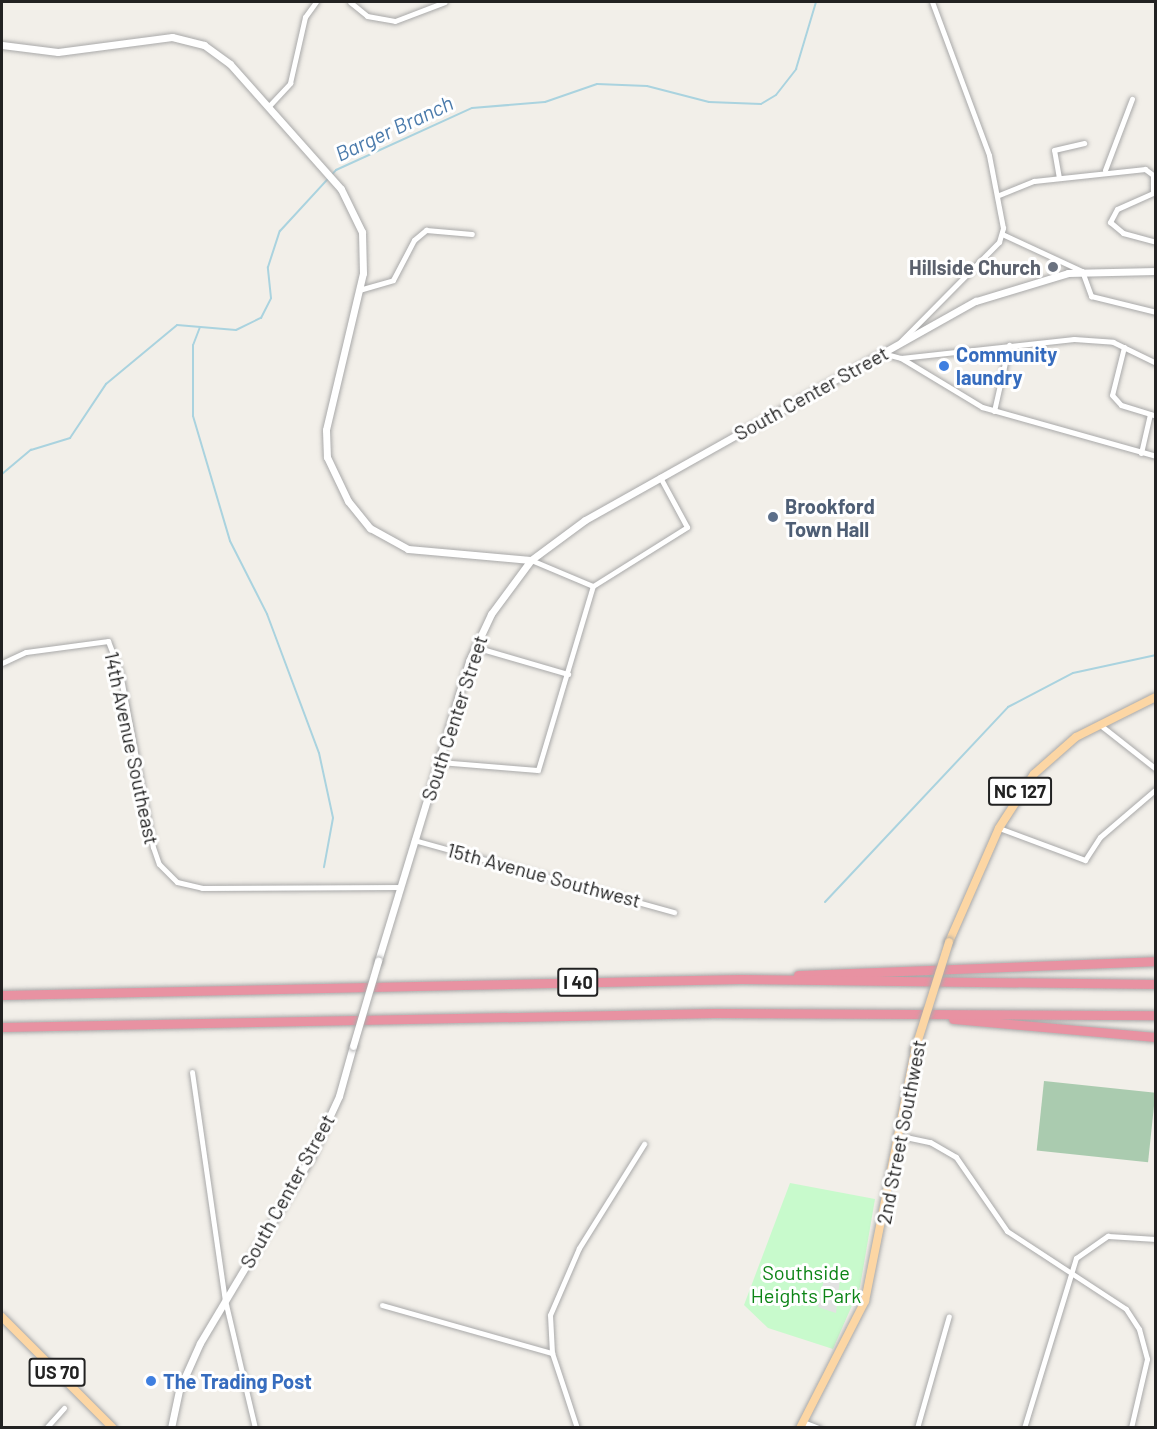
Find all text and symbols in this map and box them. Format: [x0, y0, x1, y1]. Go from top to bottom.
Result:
water label: Barger Branch [331, 90, 457, 166]
place label: Hillside Church [909, 255, 1041, 279]
marker: Hillside Church [1046, 260, 1060, 274]
street label: South Center Street [730, 341, 892, 445]
place label: Community laundry [956, 342, 1057, 389]
marker: Community laundry [937, 359, 951, 373]
place label: Brookford Town Hall [785, 494, 875, 541]
marker: Brookford Town Hall [766, 510, 780, 524]
street label: South Center Street [416, 632, 492, 804]
street label: 14th Avenue Southeast [100, 649, 164, 847]
road number: NC 127 [987, 776, 1053, 806]
street label: 15th Avenue Southwest [445, 838, 643, 912]
road number: I 40 [557, 967, 599, 997]
street label: 2nd Street Southwest [871, 1038, 931, 1226]
street label: South Center Street [235, 1110, 339, 1272]
park label: Southside Heights Park [751, 1261, 861, 1308]
road number: US 70 [28, 1357, 86, 1387]
place label: The Trading Post [163, 1369, 312, 1393]
marker: The Trading Post [144, 1374, 158, 1388]

